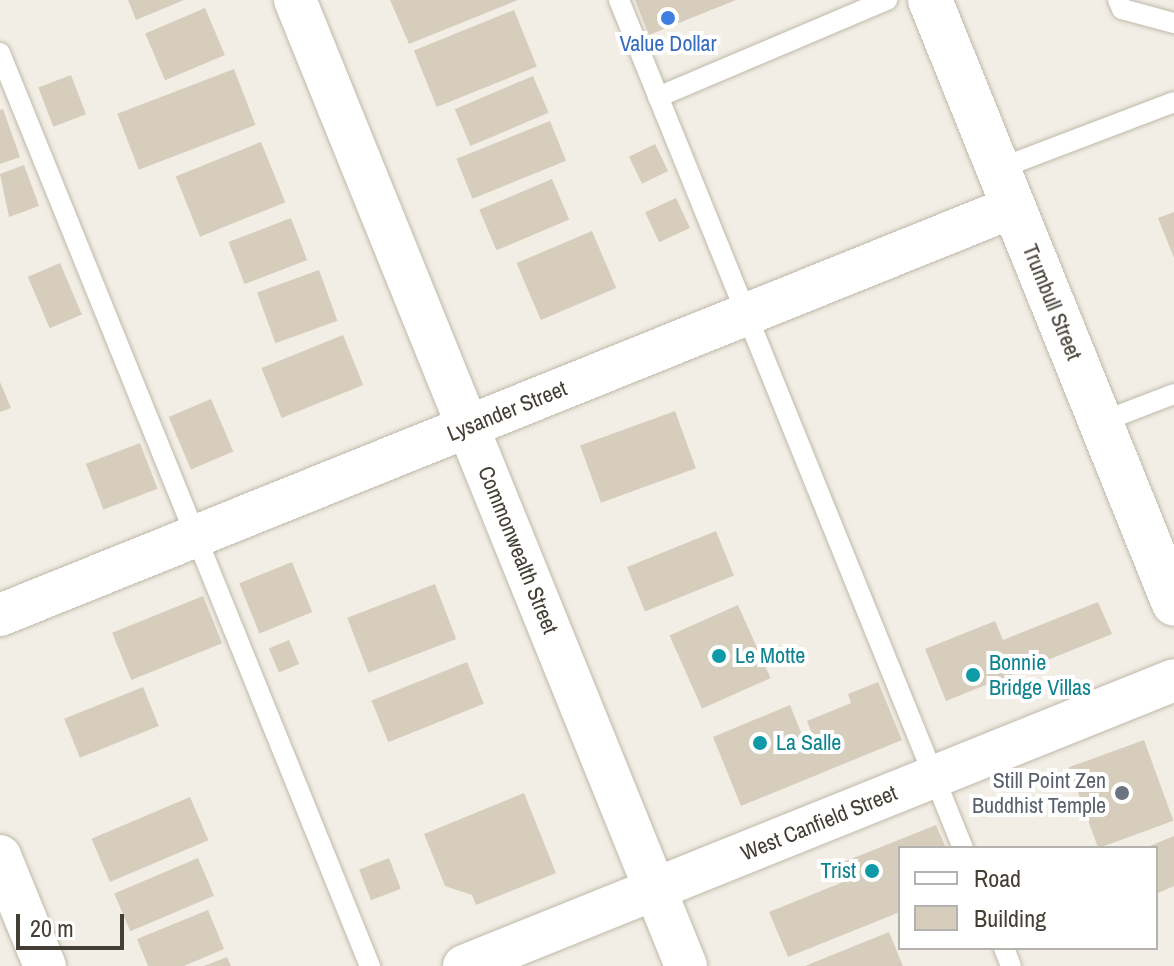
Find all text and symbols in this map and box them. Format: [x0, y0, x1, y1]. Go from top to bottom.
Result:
marker: Value Dollar [659, 9, 677, 27]
place label: Value Dollar [620, 31, 716, 57]
street label: Trumbull Street [1017, 240, 1087, 364]
street label: Lysander Street [443, 375, 571, 447]
street label: Commonwealth Street [472, 462, 564, 638]
place label: Le Motte [735, 643, 805, 669]
marker: Le Motte [710, 647, 728, 665]
place label: Bonnie Bridge Villas [989, 649, 1091, 700]
marker: Bonnie Bridge Villas [964, 666, 982, 684]
place label: La Salle [776, 730, 841, 756]
marker: La Salle [751, 734, 769, 752]
place label: Still Point Zen Buddhist Temple [972, 767, 1106, 818]
street label: West Canfield Street [737, 780, 901, 866]
marker: Still Point Zen Buddhist Temple [1113, 784, 1131, 802]
legend [898, 846, 1158, 950]
place label: Trist [821, 858, 856, 884]
marker: Trist [863, 862, 881, 880]
text: Road [974, 862, 1021, 894]
scale bar [20, 898, 128, 948]
text: Building [974, 902, 1046, 934]
text: 20 m [30, 912, 74, 944]

